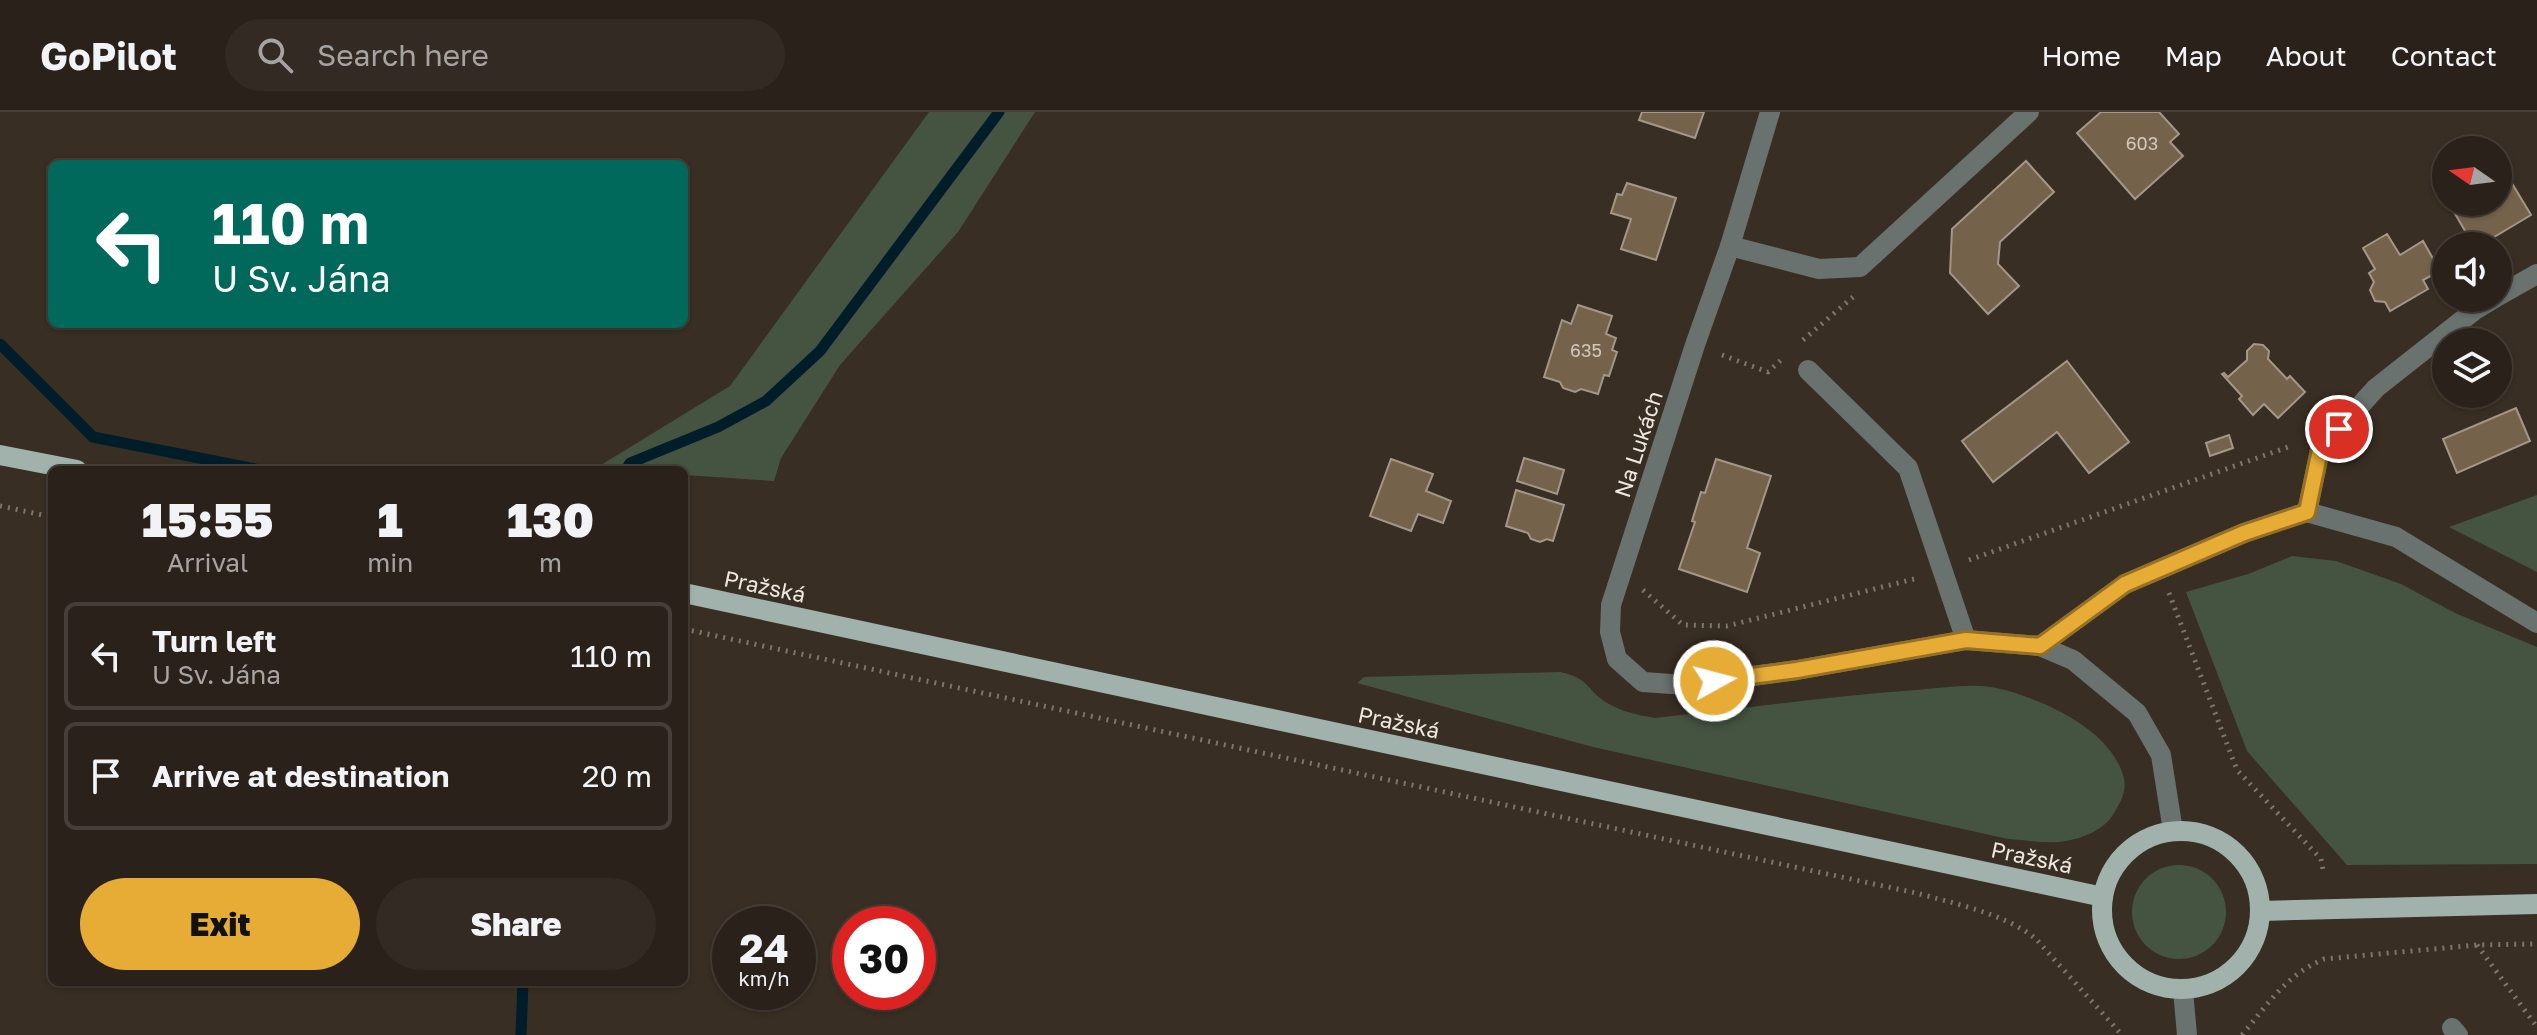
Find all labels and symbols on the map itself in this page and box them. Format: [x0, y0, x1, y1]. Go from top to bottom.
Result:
house number: 603 [2126, 132, 2158, 154]
north arrow [2432, 136, 2512, 216]
house number: 635 [1570, 339, 1602, 361]
street label: Na Lukách [1608, 387, 1668, 501]
pin [2305, 395, 2373, 463]
street label: Pražská [722, 564, 808, 608]
position arrow [1672, 639, 1756, 723]
street label: Pražská [1356, 700, 1442, 744]
street label: Pražská [1989, 835, 2075, 879]
speed limit sign: 30 [832, 906, 936, 1010]

